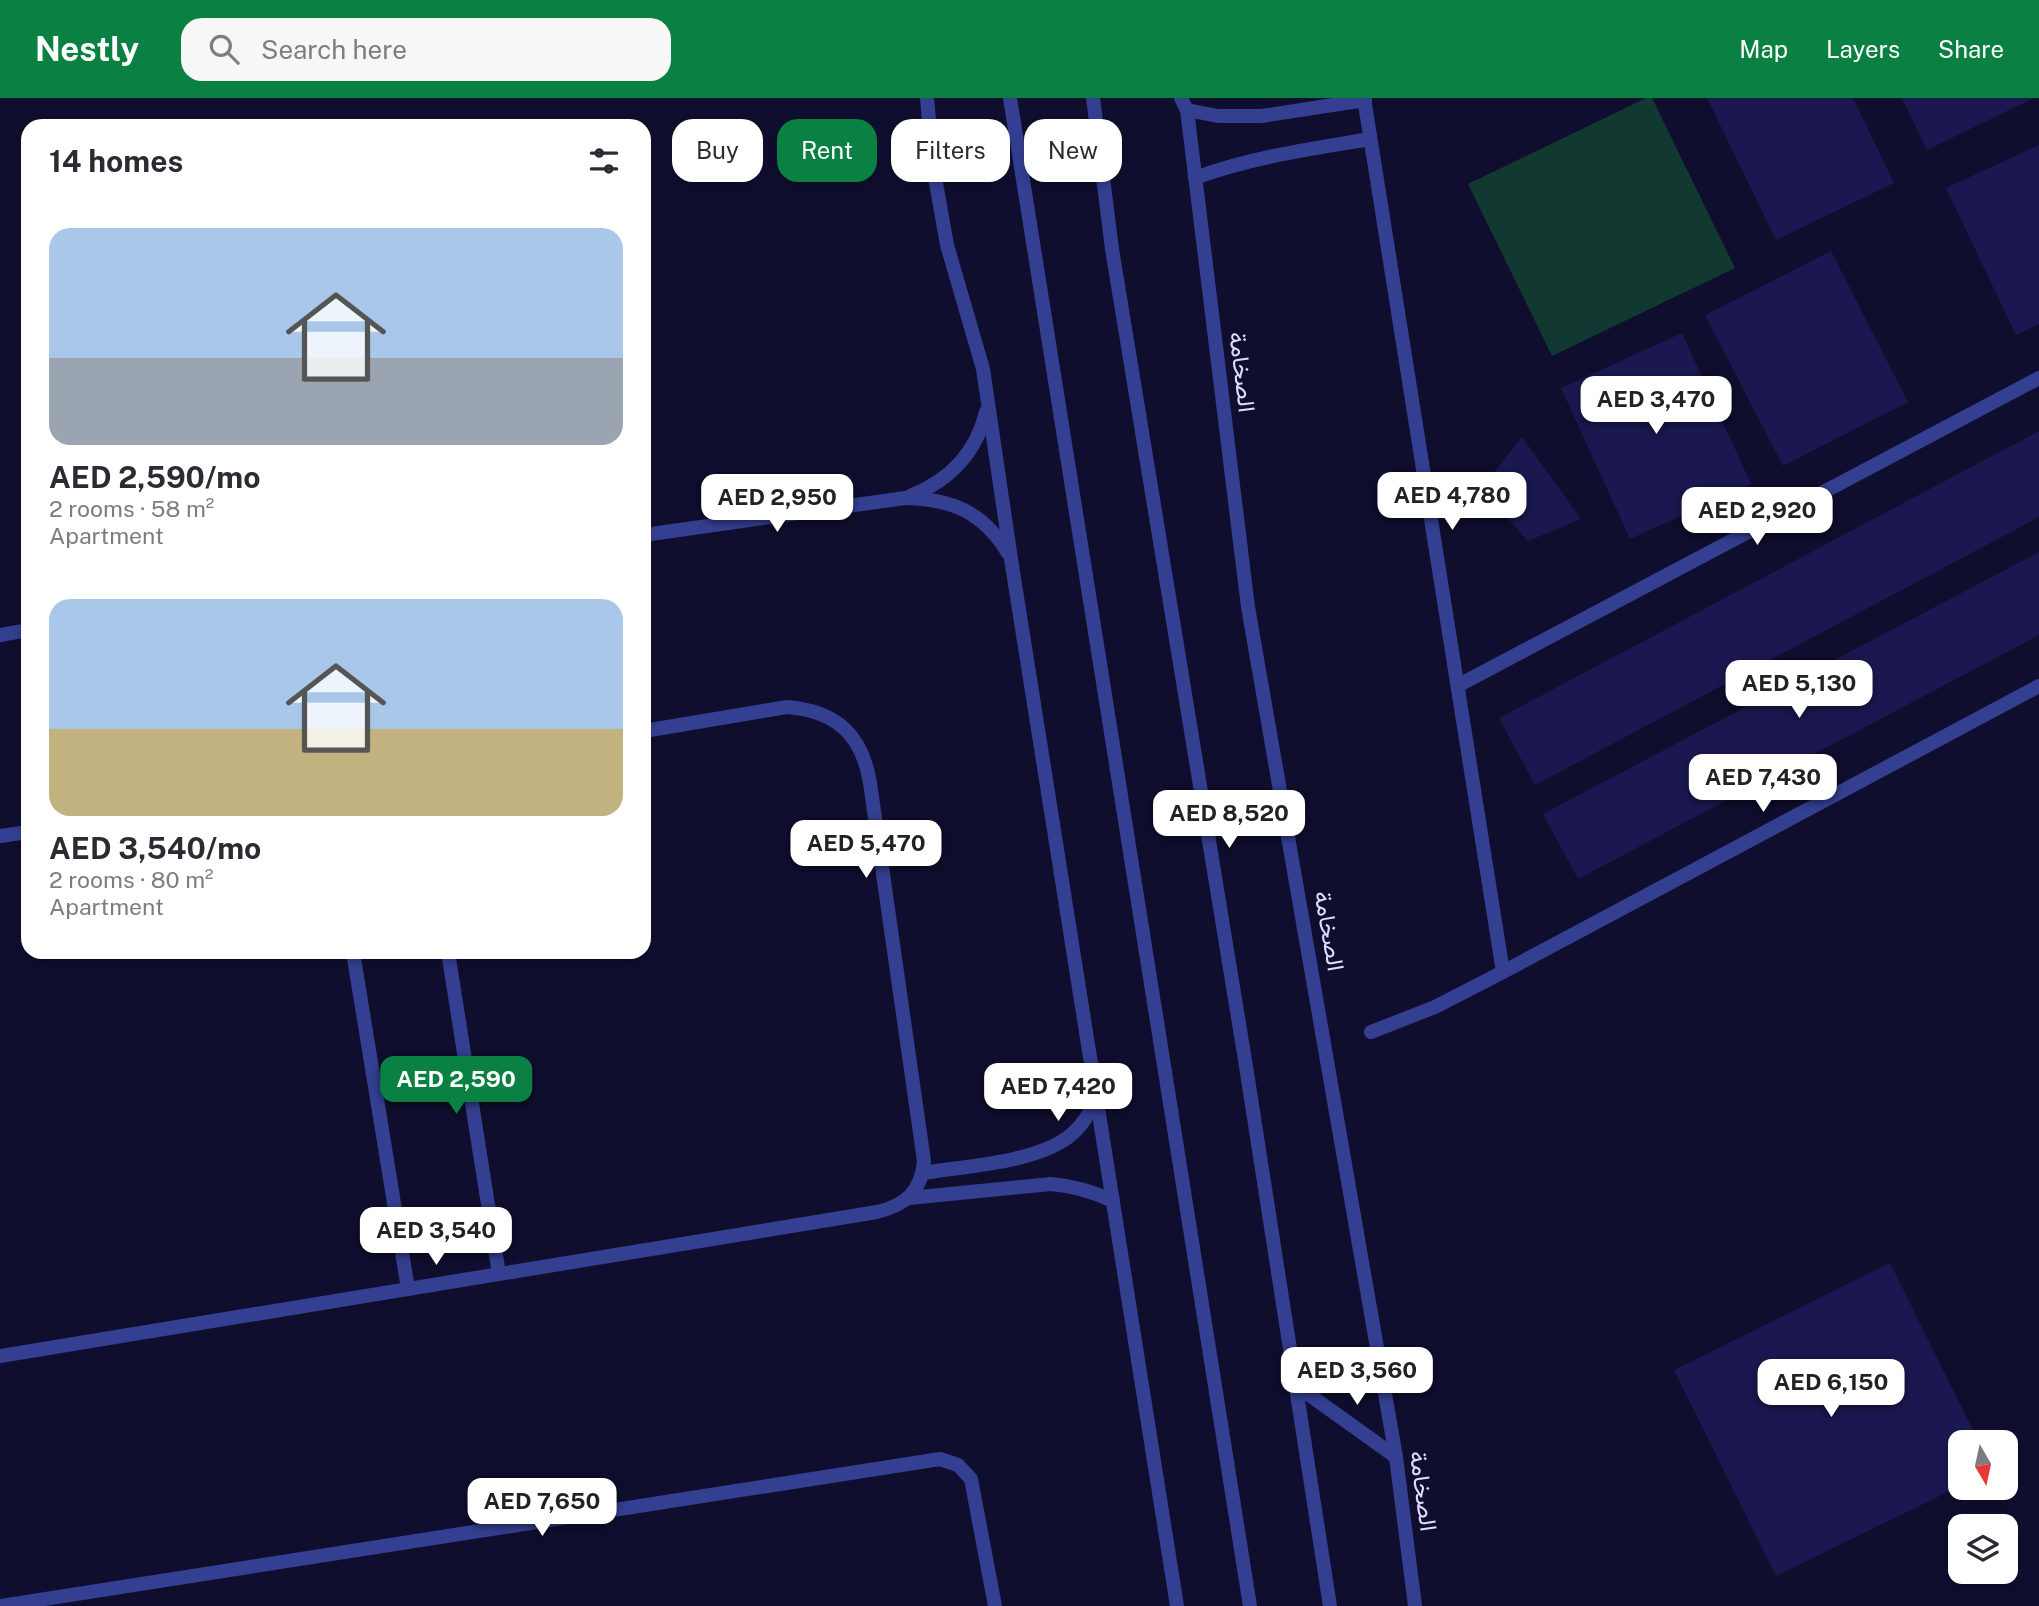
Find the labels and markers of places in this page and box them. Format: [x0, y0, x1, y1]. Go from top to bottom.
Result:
pin: AED 3,470 [1576, 376, 1736, 436]
pin: AED 4,780 [1372, 472, 1532, 532]
pin: AED 2,950 [697, 474, 857, 534]
pin: AED 2,920 [1677, 488, 1837, 547]
pin: AED 5,130 [1719, 660, 1879, 720]
pin: AED 7,430 [1683, 754, 1843, 814]
pin: AED 8,520 [1149, 790, 1309, 850]
pin: AED 5,470 [786, 820, 946, 880]
pin: AED 2,590 [376, 1056, 536, 1116]
pin: AED 7,420 [978, 1063, 1138, 1123]
pin: AED 3,540 [356, 1208, 516, 1267]
pin: AED 3,560 [1277, 1348, 1437, 1407]
pin: AED 6,150 [1751, 1360, 1911, 1419]
pin: AED 7,650 [462, 1478, 622, 1538]

